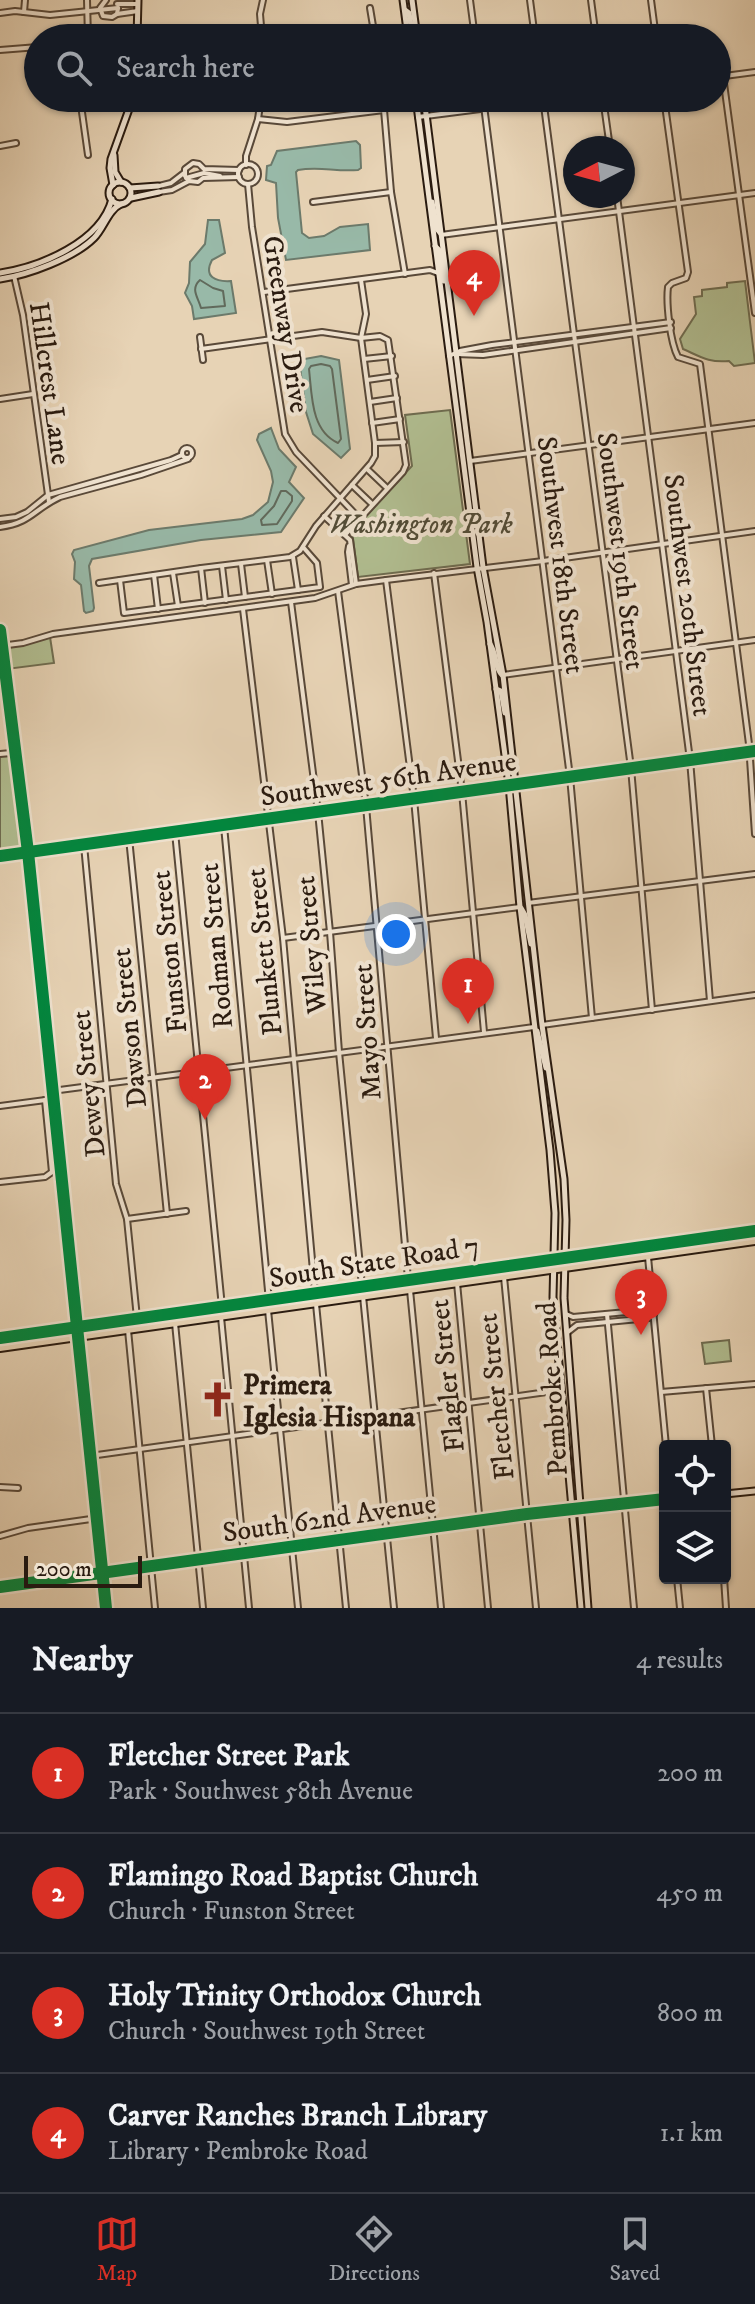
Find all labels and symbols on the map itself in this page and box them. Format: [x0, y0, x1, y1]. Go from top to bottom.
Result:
north arrow [563, 136, 635, 208]
street label: Greenway Drive [254, 233, 317, 415]
pin: 4 [448, 250, 500, 316]
street label: Hillcrest Lane [21, 300, 78, 467]
street label: Southwest 19th Street [589, 430, 652, 672]
street label: Southwest 18th Street [529, 434, 592, 676]
street label: Southwest 20th Street [655, 472, 720, 718]
park label: Washington Park [329, 507, 513, 542]
street label: Southwest 56th Avenue [258, 744, 518, 815]
street label: Rodman Street [192, 862, 241, 1030]
street label: Plunkett Street [238, 866, 291, 1037]
street label: Funston Street [144, 869, 195, 1035]
street label: Wiley Street [288, 874, 335, 1016]
your location [376, 914, 416, 954]
street label: Dawson Street [104, 946, 155, 1109]
pin: 1 [442, 958, 494, 1024]
street label: Mayo Street [345, 963, 390, 1101]
street label: Dewey Street [63, 1009, 114, 1159]
pin: 2 [179, 1054, 231, 1120]
street label: South State Road 7 [267, 1229, 482, 1296]
pin: 3 [615, 1269, 667, 1335]
street label: Flagler Street [422, 1298, 473, 1454]
street label: Pembroke Road [529, 1301, 576, 1477]
street label: Fletcher Street [470, 1312, 523, 1482]
place label: Primera Iglesia Hispana [243, 1368, 416, 1435]
church icon: Primera Iglesia Hispana [198, 1381, 236, 1419]
street label: South 62nd Avenue [220, 1486, 438, 1551]
scale bar [24, 1552, 142, 1588]

